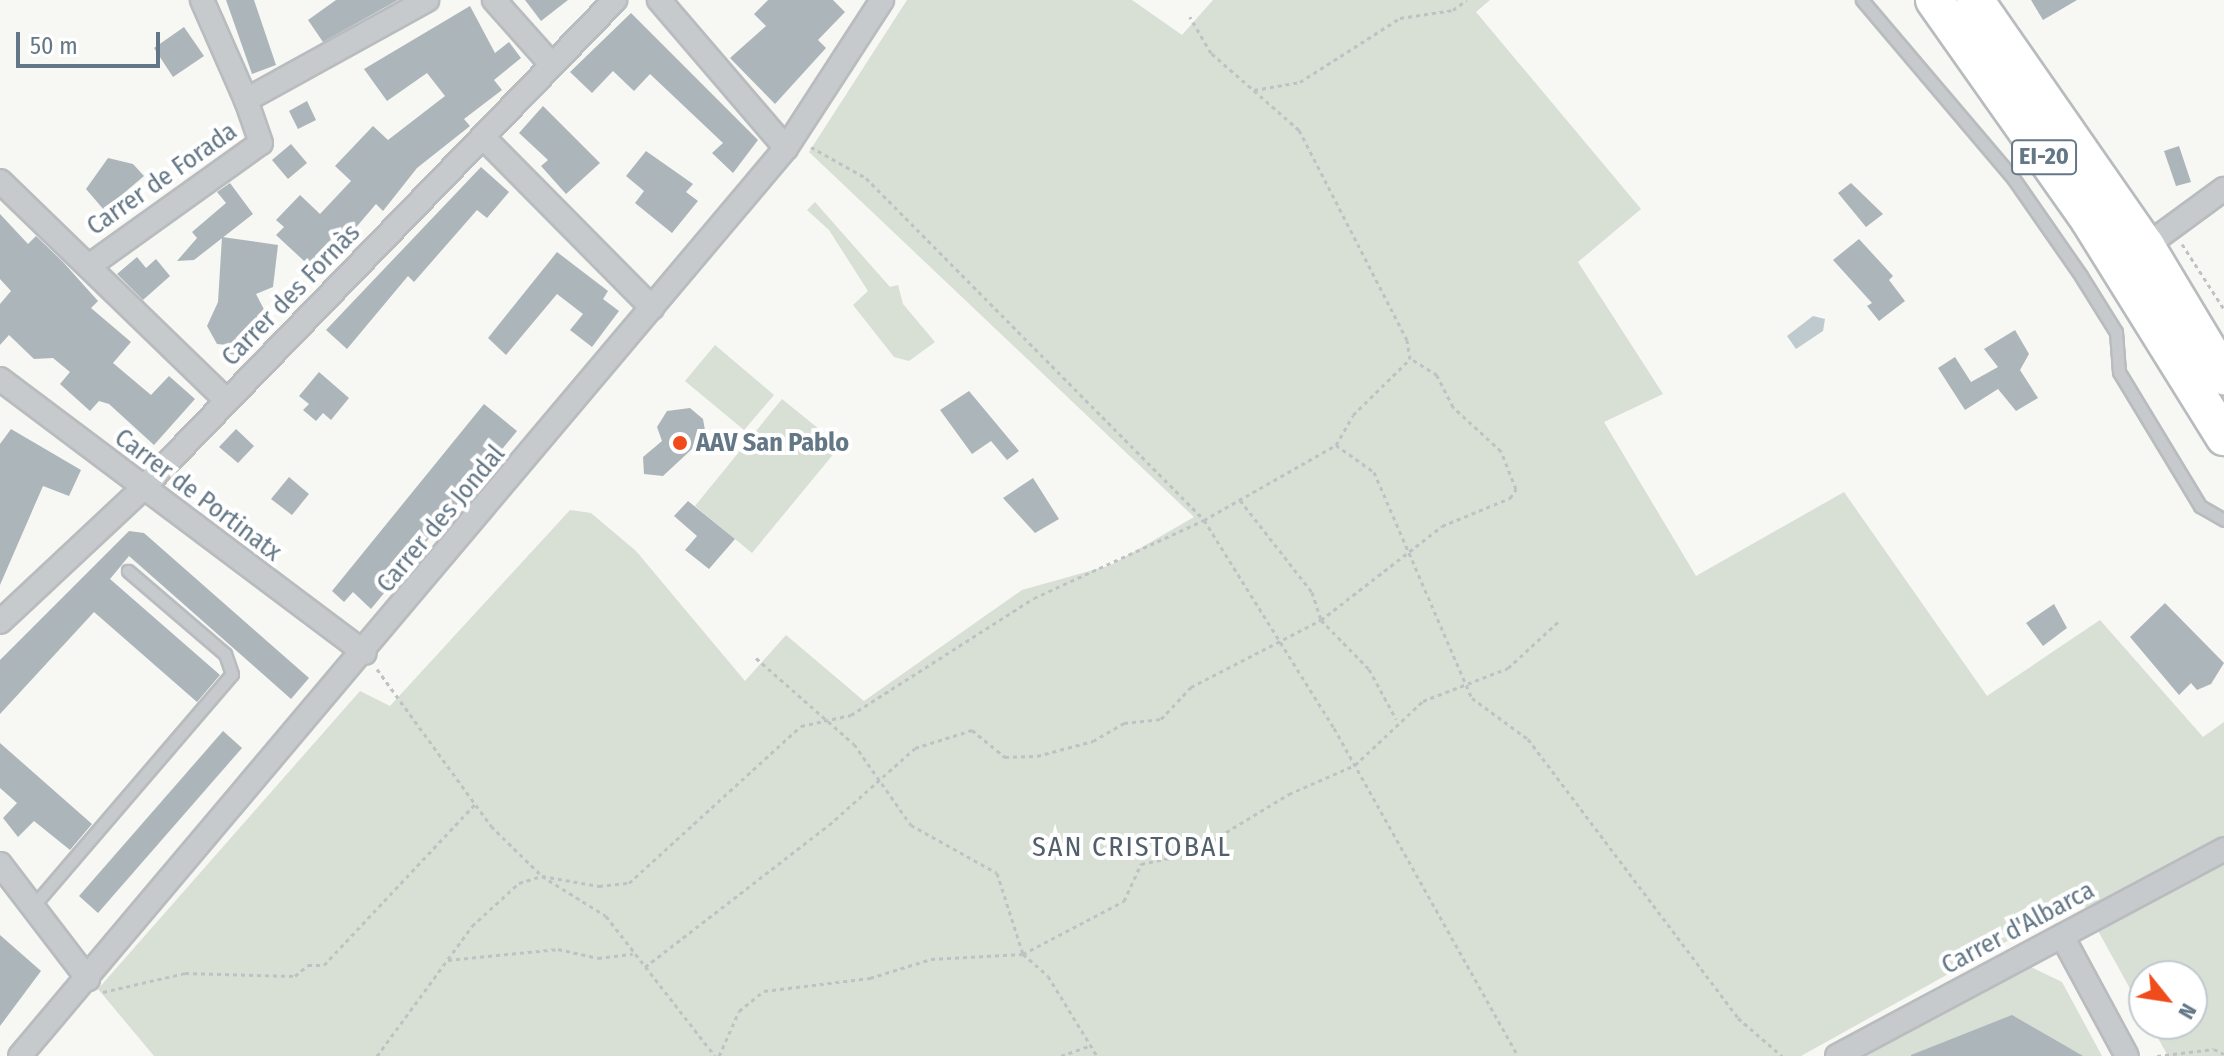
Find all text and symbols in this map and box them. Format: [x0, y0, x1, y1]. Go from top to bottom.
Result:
scale bar [20, 16, 164, 66]
text: 50 m [30, 32, 78, 60]
street label: Carrer de Forada [81, 116, 243, 242]
road number: EI-20 [2010, 137, 2078, 177]
street label: Carrer des Fornàs [215, 217, 367, 373]
street label: Carrer de Portinatx [108, 422, 288, 568]
place label: AAV San Pablo [696, 427, 849, 459]
marker: AAV San Pablo [671, 434, 689, 452]
street label: Carrer des Jondal [370, 439, 512, 599]
district label: SAN CRISTOBAL [1032, 830, 1232, 864]
street label: Carrer d'Albarca [1936, 875, 2100, 981]
north arrow [2128, 960, 2208, 1040]
text: N [2172, 999, 2202, 1024]

